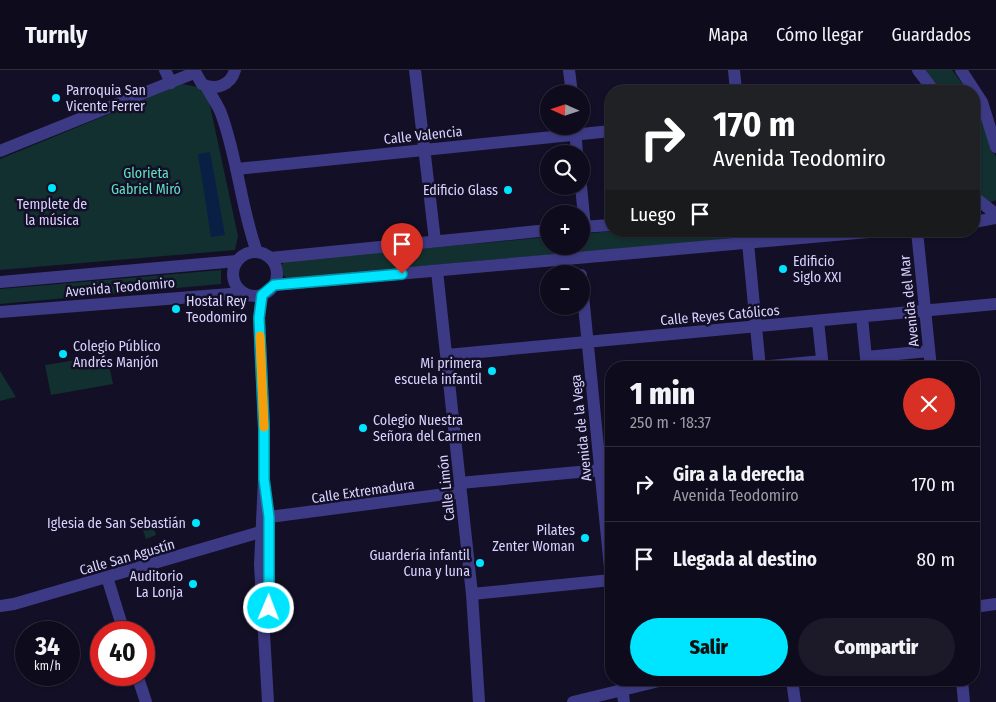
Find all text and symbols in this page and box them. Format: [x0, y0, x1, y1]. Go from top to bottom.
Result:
text: Turnly [25, 21, 87, 49]
text: Mapa [708, 24, 748, 46]
text: Cómo llegar [776, 24, 863, 46]
text: Guardados [891, 24, 971, 46]
place label: Parroquia San Vicente Ferrer [66, 82, 146, 115]
north arrow [540, 85, 590, 135]
map controls [540, 85, 590, 315]
marker: Parroquia San Vicente Ferrer [50, 92, 62, 104]
text: 170 m [713, 103, 796, 145]
icon: right [630, 105, 695, 170]
street label: Calle Valencia [383, 123, 463, 148]
button: search [540, 145, 590, 195]
text: Avenida Teodomiro [713, 145, 886, 172]
park label: Glorieta Gabriel Miró [111, 165, 181, 198]
marker: Templete de la música [46, 182, 58, 194]
place label: Edificio Glass [423, 182, 498, 199]
marker: Edificio Glass [502, 184, 514, 196]
place label: Templete de la música [17, 196, 87, 229]
icon: arrive [686, 200, 714, 228]
text: Luego [630, 203, 676, 226]
button: + [540, 205, 590, 255]
pin [381, 223, 423, 274]
icon: arrive [388, 230, 416, 258]
place label: Edificio Siglo XXI [793, 253, 842, 286]
street label: Avenida del Mar [896, 254, 923, 348]
marker: Edificio Siglo XXI [777, 263, 789, 275]
button: − [540, 265, 590, 315]
street label: Avenida Teodomiro [64, 274, 176, 301]
place label: Hostal Rey Teodomiro [186, 293, 247, 326]
street label: Calle Reyes Católicos [660, 302, 780, 329]
marker: Hostal Rey Teodomiro [170, 303, 182, 315]
place label: Colegio Público Andrés Manjón [73, 338, 161, 371]
marker: Colegio Público Andrés Manjón [57, 348, 69, 360]
place label: Mi primera escuela infantil [394, 355, 482, 388]
marker: Mi primera escuela infantil [486, 365, 498, 377]
street label: Avenida de la Vega [567, 374, 596, 482]
text: 1 min [630, 376, 695, 412]
button: close [903, 378, 955, 430]
place label: Colegio Nuestra Señora del Carmen [373, 412, 481, 445]
text: 250 m · 18:37 [630, 413, 711, 432]
marker: Colegio Nuestra Señora del Carmen [357, 422, 369, 434]
street label: Calle Limón [435, 454, 458, 522]
text: Gira a la derecha [673, 463, 805, 486]
icon: right [630, 470, 658, 498]
text: 170 m [911, 473, 955, 496]
street label: Calle Extremadura [311, 476, 416, 507]
text: Avenida Teodomiro [673, 486, 799, 505]
place label: Iglesia de San Sebastián [47, 515, 186, 532]
marker: Iglesia de San Sebastián [190, 517, 202, 529]
place label: Pilates Zenter Woman [492, 522, 575, 555]
marker: Pilates Zenter Woman [579, 532, 591, 544]
street label: Calle San Agustín [78, 536, 177, 579]
icon: arrive [630, 545, 658, 573]
place label: Guardería infantil Cuna y luna [369, 547, 470, 580]
text: Llegada al destino [673, 548, 817, 571]
text: 80 m [917, 548, 955, 571]
marker: Guardería infantil Cuna y luna [474, 557, 486, 569]
place label: Auditorio La Lonja [130, 568, 183, 601]
marker: Auditorio La Lonja [187, 578, 199, 590]
position arrow [242, 581, 294, 633]
button: Salir [630, 618, 788, 676]
button: Compartir [798, 618, 955, 676]
speed limit sign: 40 [90, 621, 155, 686]
text: 34 [35, 632, 60, 662]
text: km/h [34, 659, 61, 673]

